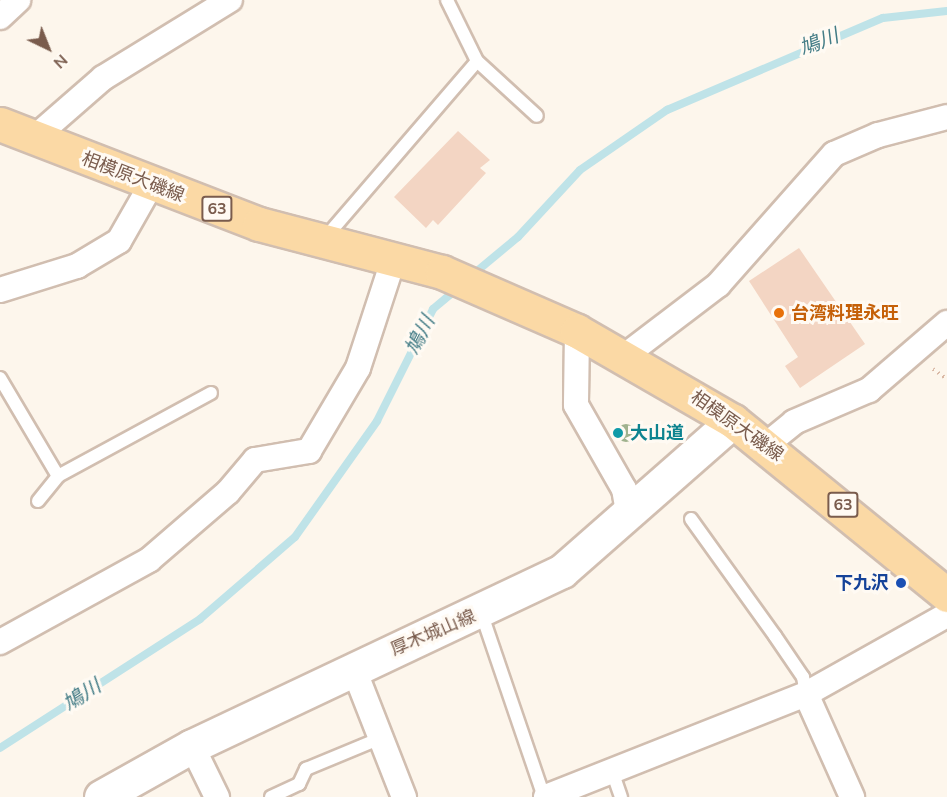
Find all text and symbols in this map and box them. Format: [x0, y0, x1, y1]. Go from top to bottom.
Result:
north arrow [18, 18, 78, 78]
water label: 鳩川 [796, 24, 842, 60]
text: N [48, 49, 72, 73]
street label: 相模原大磯線 [79, 148, 187, 206]
road number: 63 [200, 196, 234, 222]
place label: 台湾料理永旺 [791, 302, 899, 324]
marker: 台湾料理永旺 [772, 306, 786, 320]
water label: 鳩川 [400, 312, 440, 358]
street label: 相模原大磯線 [687, 386, 787, 466]
place label: 大山道 [630, 422, 684, 444]
marker: 大山道 [611, 426, 625, 440]
road number: 63 [826, 492, 860, 518]
place label: 下九沢 [835, 572, 889, 594]
marker: 下九沢 [894, 576, 908, 590]
street label: 厚木城山線 [387, 605, 479, 661]
water label: 鳩川 [59, 674, 105, 716]

